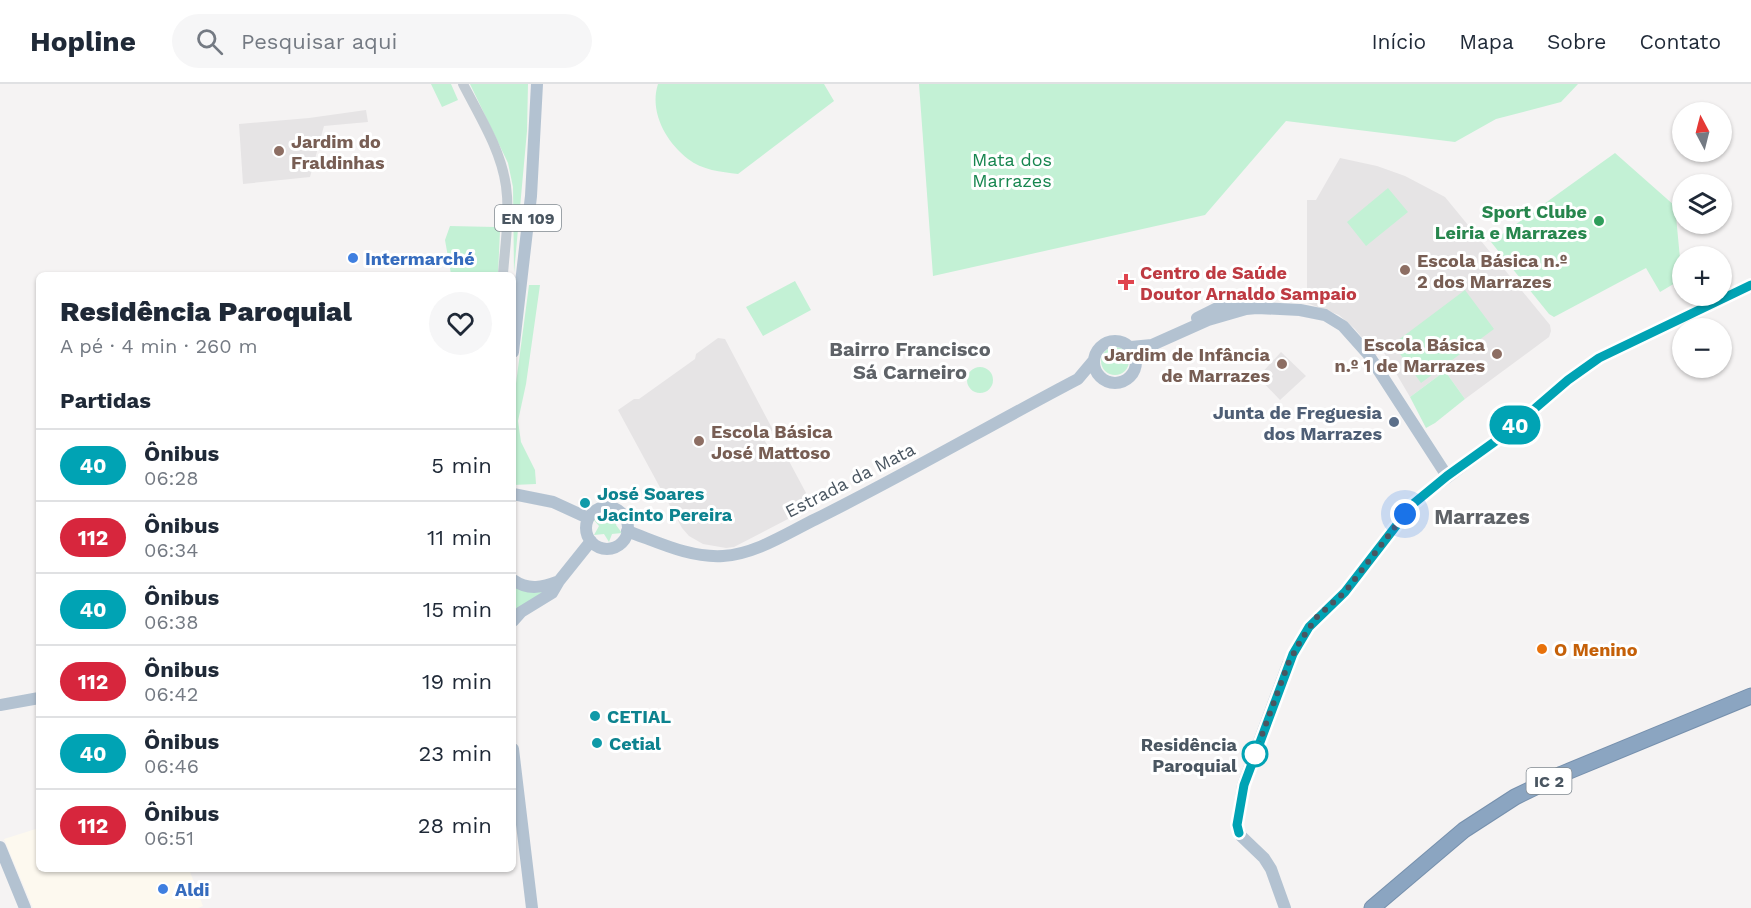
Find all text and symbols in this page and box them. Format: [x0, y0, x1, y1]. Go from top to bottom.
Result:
search box [172, 14, 592, 68]
text: Hopline [30, 25, 136, 58]
icon: search [193, 25, 226, 58]
text: Pesquisar aqui [241, 29, 397, 54]
text: Início [1371, 29, 1426, 54]
text: Mapa [1459, 29, 1514, 54]
text: Sobre [1547, 29, 1606, 54]
text: Contato [1639, 29, 1721, 54]
north arrow [1672, 102, 1732, 162]
map controls [1672, 102, 1732, 378]
place label: Jardim do Fraldinhas [291, 131, 385, 173]
marker: Jardim do Fraldinhas [272, 144, 286, 158]
park label: Mata dos Marrazes [972, 149, 1052, 191]
button: layers [1672, 174, 1732, 234]
place label: Sport Clube Leiria e Marrazes [1435, 201, 1587, 243]
road number: EN 109 [495, 205, 561, 231]
marker: Sport Clube Leiria e Marrazes [1592, 214, 1606, 228]
button: + [1672, 246, 1732, 306]
place label: Intermarché [365, 248, 475, 269]
place label: Escola Básica n.º 2 dos Marrazes [1417, 250, 1568, 292]
marker: Intermarché [346, 251, 360, 265]
place label: Centro de Saúde Doutor Arnaldo Sampaio [1140, 262, 1357, 304]
marker: Escola Básica n.º 2 dos Marrazes [1398, 263, 1412, 277]
marker: Centro de Saúde Doutor Arnaldo Sampaio [1117, 273, 1135, 291]
button: heart [429, 292, 492, 355]
text: Residência Paroquial [60, 295, 352, 328]
button: − [1672, 318, 1732, 378]
text: A pé · 4 min · 260 m [60, 334, 258, 358]
place label: Escola Básica n.º 1 de Marrazes [1335, 334, 1486, 376]
district label: Bairro Francisco Sá Carneiro [829, 337, 991, 384]
place label: Jardim de Infância de Marrazes [1104, 344, 1271, 386]
marker: Escola Básica n.º 1 de Marrazes [1490, 347, 1504, 361]
marker: Jardim de Infância de Marrazes [1275, 357, 1289, 371]
text: Partidas [60, 388, 151, 413]
place label: Junta de Freguesia dos Marrazes [1213, 402, 1383, 444]
line badge: 40 [1488, 406, 1542, 444]
text: 40 [1501, 413, 1529, 438]
marker: Junta de Freguesia dos Marrazes [1387, 415, 1401, 429]
place label: Escola Básica José Mattoso [711, 421, 833, 463]
marker: Escola Básica José Mattoso [692, 434, 706, 448]
street label: Estrada da Mata [782, 438, 918, 522]
text: Ônibus [144, 441, 219, 466]
text: 40 [79, 453, 107, 478]
text: 5 min [431, 453, 492, 478]
text: 06:28 [144, 466, 199, 490]
place label: José Soares Jacinto Pereira [597, 483, 733, 525]
marker: José Soares Jacinto Pereira [578, 496, 592, 510]
your location [1390, 499, 1420, 529]
district label: Marrazes [1434, 504, 1530, 529]
text: Ônibus [144, 513, 219, 538]
text: 112 [78, 525, 108, 550]
text: 11 min [427, 525, 492, 550]
text: 06:34 [144, 538, 198, 562]
text: Ônibus [144, 585, 219, 610]
text: 40 [79, 597, 107, 622]
text: 15 min [423, 597, 492, 622]
text: 06:38 [144, 610, 199, 634]
place label: O Menino [1554, 639, 1638, 660]
marker: O Menino [1535, 642, 1549, 656]
text: Ônibus [144, 657, 219, 682]
text: 112 [78, 669, 108, 694]
text: 19 min [422, 669, 492, 694]
text: 06:42 [144, 682, 198, 706]
place label: CETIAL [607, 706, 671, 727]
marker: CETIAL [588, 709, 602, 723]
text: Ônibus [144, 729, 219, 754]
place label: Cetial [609, 733, 661, 754]
place label: Residência Paroquial [1141, 734, 1238, 776]
marker: Cetial [590, 736, 604, 750]
text: 40 [79, 741, 107, 766]
text: 23 min [418, 741, 492, 766]
marker: Residência Paroquial [1242, 741, 1268, 767]
text: 06:46 [144, 754, 199, 778]
road number: IC 2 [1526, 768, 1572, 794]
text: Ônibus [144, 801, 219, 826]
text: 112 [78, 813, 108, 838]
text: 28 min [418, 813, 492, 838]
text: 06:51 [144, 826, 194, 850]
place label: Aldi [175, 879, 210, 900]
marker: Aldi [156, 882, 170, 896]

